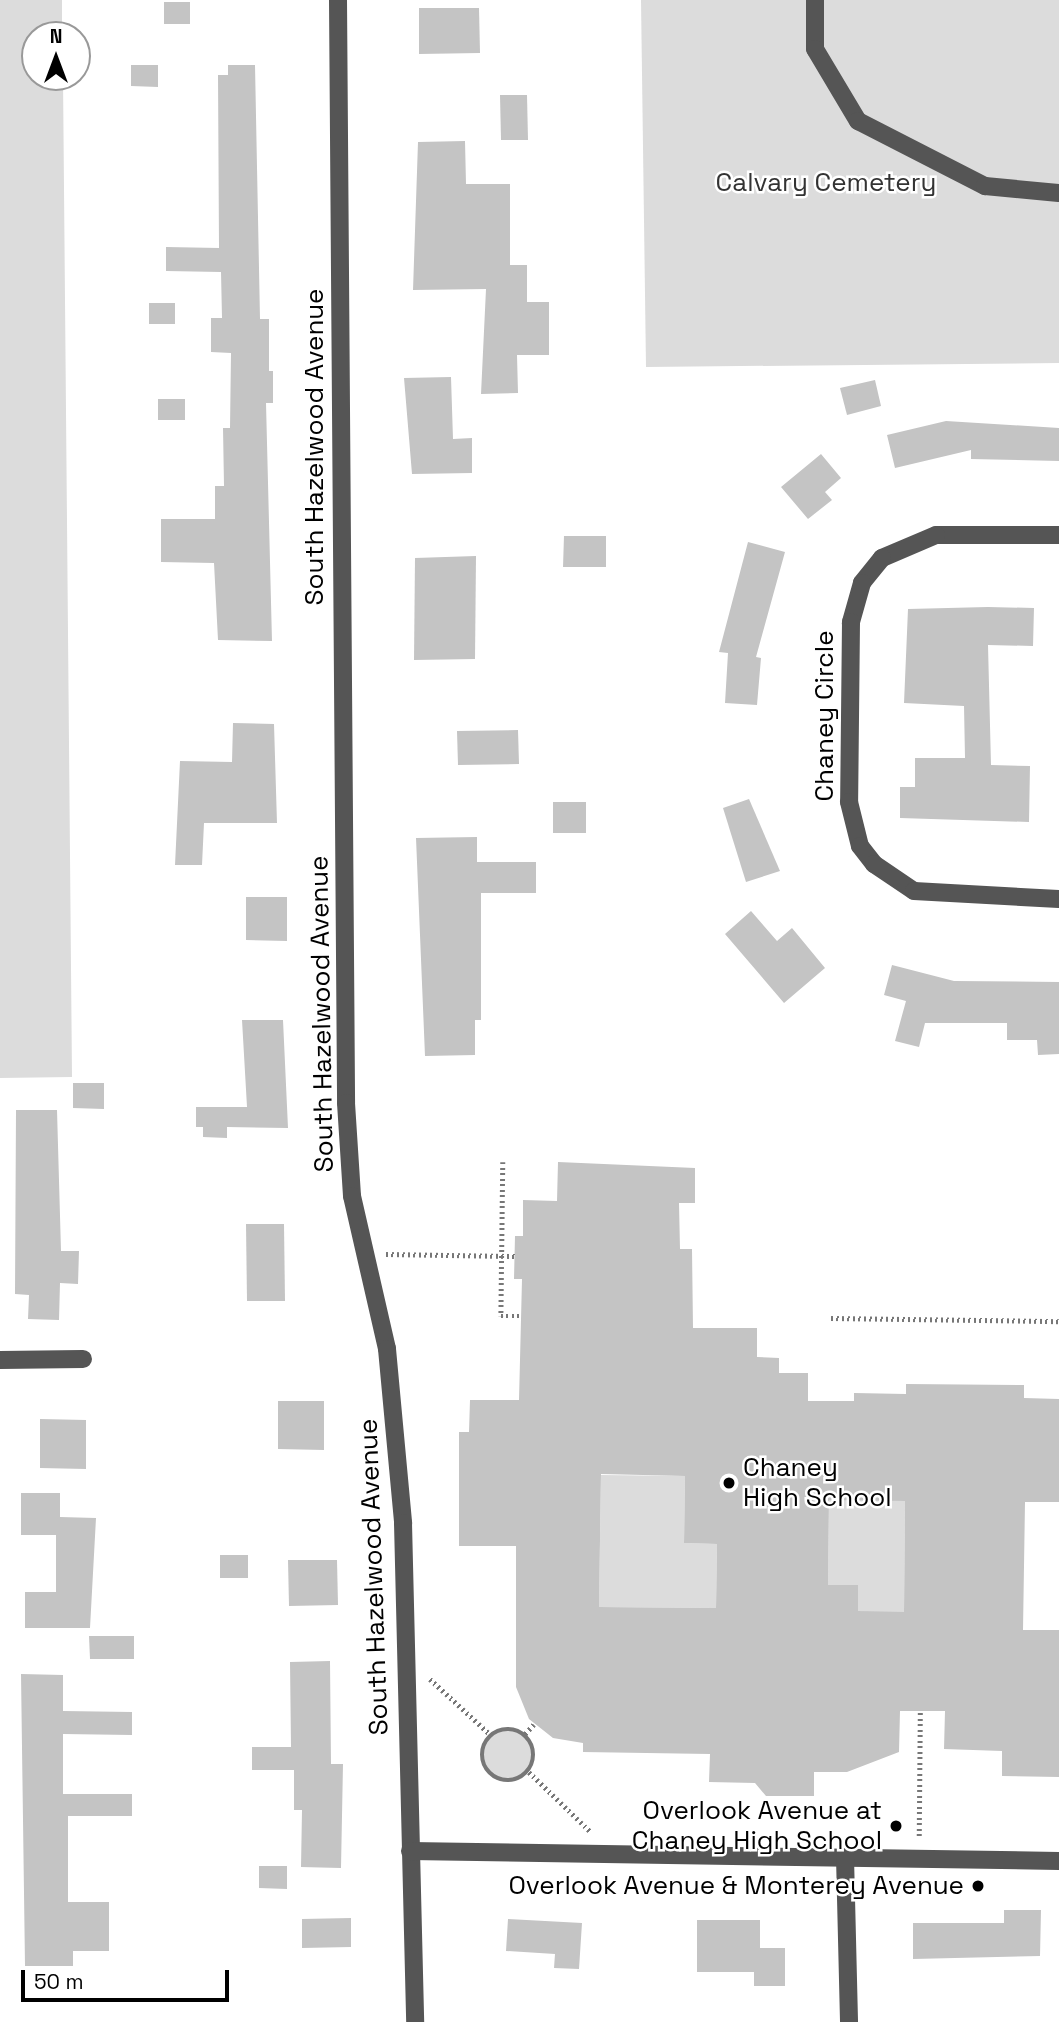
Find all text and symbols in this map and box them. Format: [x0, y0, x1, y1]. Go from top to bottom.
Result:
north arrow [21, 21, 91, 91]
text: N [50, 24, 62, 49]
park label: Calvary Cemetery [716, 167, 936, 199]
street label: South Hazelwood Avenue [299, 288, 331, 606]
street label: Chaney Circle [809, 630, 841, 802]
street label: South Hazelwood Avenue [304, 855, 340, 1173]
street label: South Hazelwood Avenue [353, 1418, 395, 1736]
place label: Chaney High School [743, 1452, 892, 1514]
marker: Chaney High School [721, 1475, 737, 1491]
place label: Overlook Avenue at Chaney High School [632, 1795, 882, 1856]
marker: Overlook Avenue at Chaney High School [888, 1818, 904, 1834]
place label: Overlook Avenue & Monterey Avenue [508, 1870, 964, 1902]
marker: Overlook Avenue & Monterey Avenue [970, 1878, 986, 1894]
scale bar [24, 1955, 233, 1999]
text: 50 m [34, 1968, 84, 1995]

